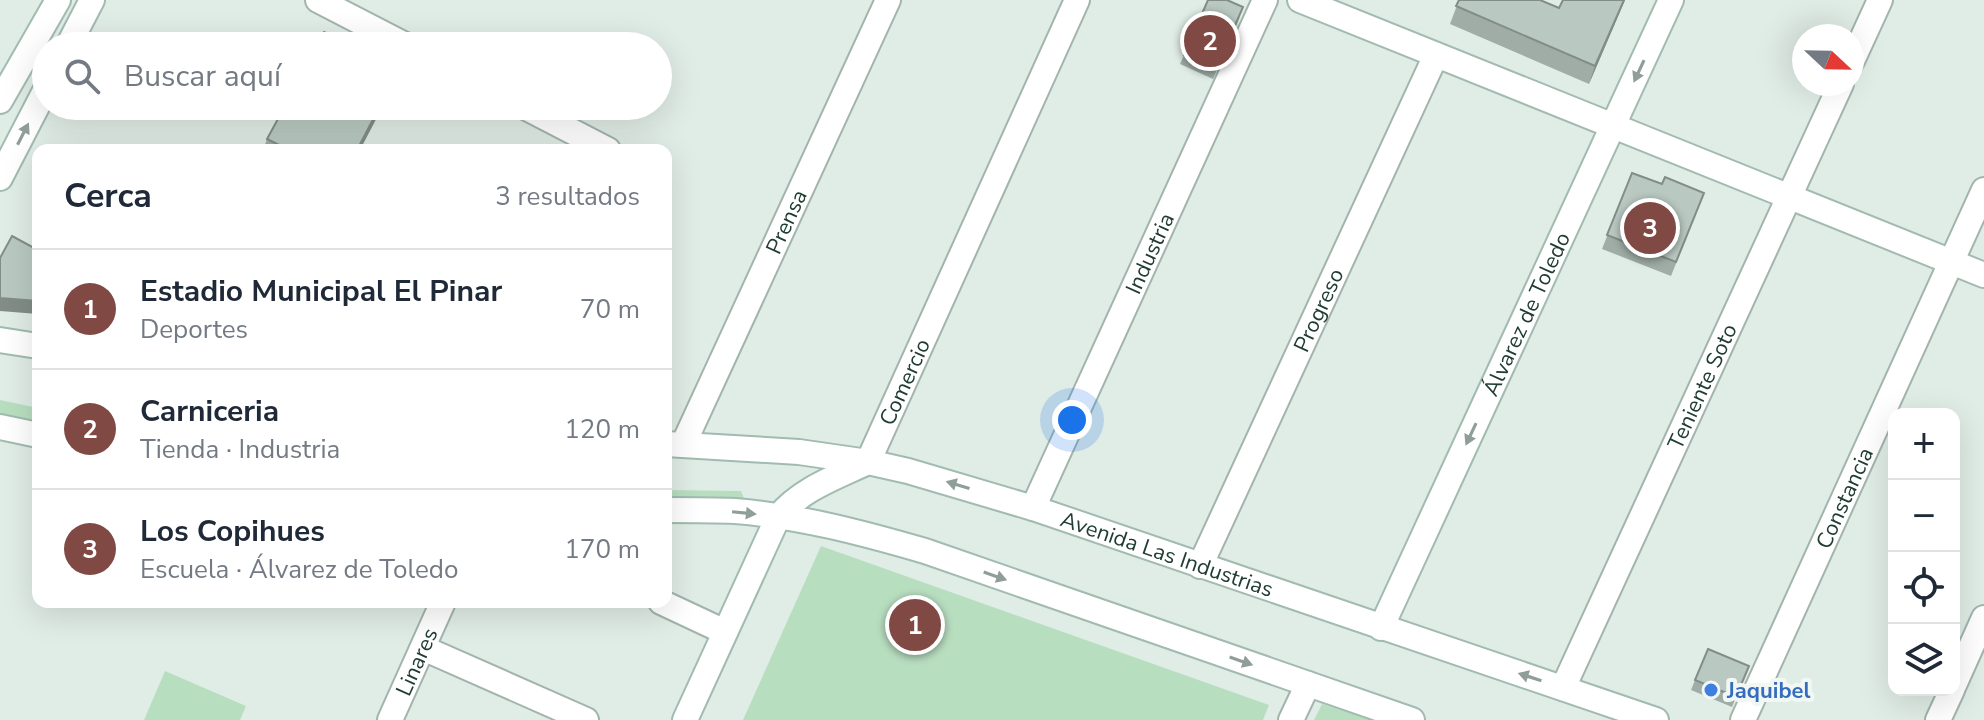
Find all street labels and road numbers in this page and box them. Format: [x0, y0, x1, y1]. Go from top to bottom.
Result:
street label: Prensa [759, 185, 815, 259]
street label: Industria [1119, 208, 1182, 299]
street label: Álvarez de Toledo [1476, 227, 1578, 401]
street label: Progreso [1287, 264, 1351, 357]
street label: Teniente Soto [1661, 319, 1745, 455]
street label: Comercio [873, 334, 938, 430]
street label: Constancia [1809, 443, 1881, 554]
street label: Avenida Las Industrias [1057, 505, 1277, 605]
street label: Linares [389, 623, 445, 701]

